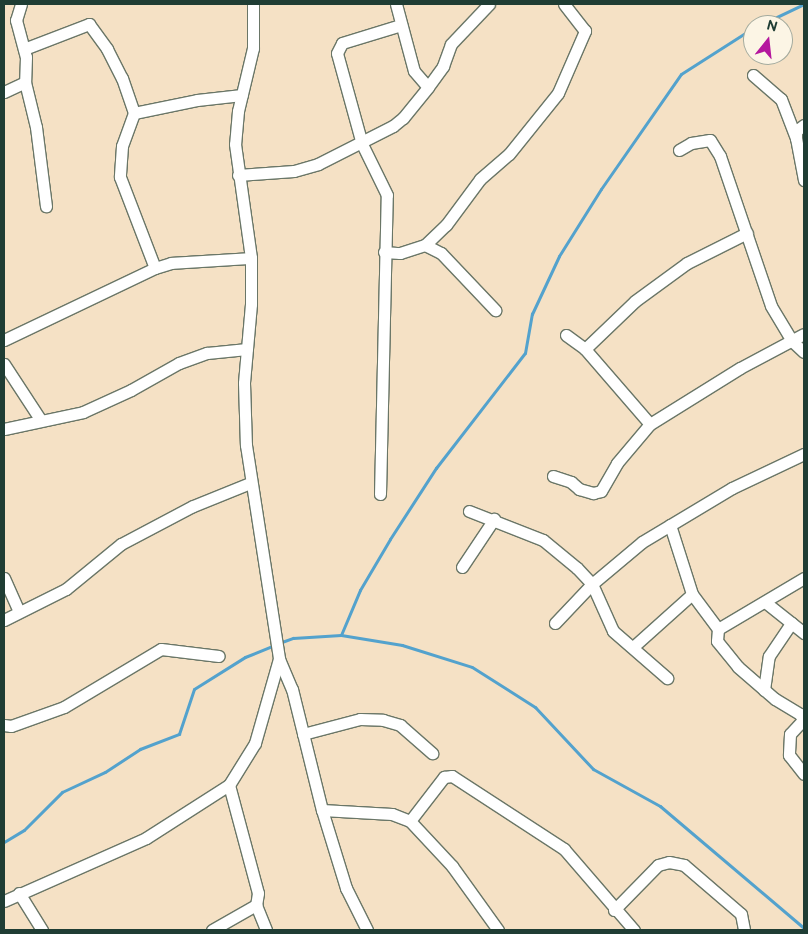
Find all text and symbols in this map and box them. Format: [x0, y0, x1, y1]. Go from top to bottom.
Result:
north arrow [743, 15, 793, 65]
text: N [765, 16, 779, 36]

